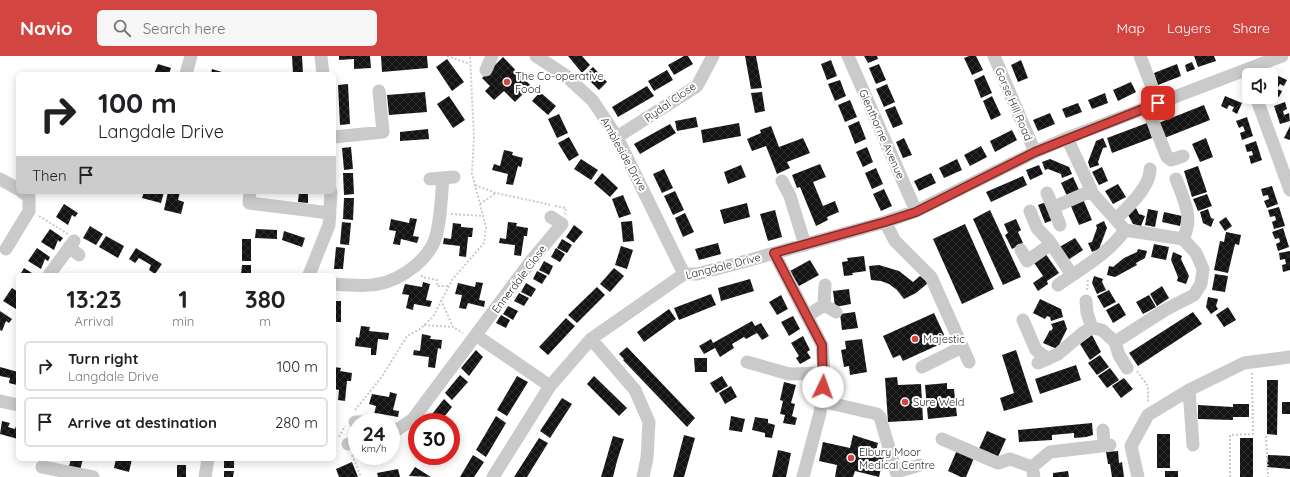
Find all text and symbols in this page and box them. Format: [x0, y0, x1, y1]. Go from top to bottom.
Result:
search box [97, 10, 377, 46]
text: Navio [20, 16, 73, 40]
icon: search [111, 17, 133, 39]
text: Search here [143, 19, 226, 38]
text: Map [1116, 19, 1145, 37]
text: Layers [1167, 19, 1211, 37]
text: Share [1233, 19, 1270, 37]
street label: Gorse Hill Road [992, 65, 1036, 143]
map controls [1242, 68, 1278, 104]
button: sound [1242, 68, 1278, 104]
place label: The Co-operative Food [515, 69, 604, 96]
marker: The Co-operative Food [502, 77, 512, 87]
street label: Rydal Close [641, 79, 699, 125]
text: 100 m [98, 85, 177, 120]
pin [1141, 86, 1175, 120]
street label: Glenthorne Avenue [856, 87, 908, 181]
icon: right [32, 88, 84, 140]
icon: arrive [1147, 92, 1169, 114]
street label: Ambleside Drive [598, 115, 650, 193]
text: Langdale Drive [98, 120, 224, 143]
icon: arrive [75, 164, 97, 186]
text: Then [32, 166, 67, 185]
street label: Ennerdale Close [489, 242, 549, 316]
street label: Langdale Drive [684, 250, 762, 282]
text: 13:23 [66, 284, 122, 314]
text: 1 [179, 284, 188, 314]
text: 380 [245, 284, 286, 314]
text: Arrival [75, 313, 114, 329]
text: min [172, 313, 194, 329]
text: m [259, 313, 271, 329]
place label: Majestic [923, 332, 965, 346]
marker: Majestic [910, 334, 920, 344]
text: Turn right [68, 349, 139, 368]
icon: right [34, 355, 56, 377]
text: 100 m [277, 357, 318, 376]
position arrow [802, 366, 844, 408]
text: Langdale Drive [68, 368, 159, 384]
place label: Sure Weld [913, 395, 964, 409]
marker: Sure Weld [900, 397, 910, 407]
icon: arrive [34, 411, 56, 433]
text: Arrive at destination [68, 413, 217, 432]
text: 280 m [275, 413, 318, 432]
speed limit sign: 30 [408, 413, 460, 465]
text: 24 [362, 421, 386, 446]
text: km/h [361, 442, 387, 455]
place label: Elbury Moor Medical Centre [859, 445, 935, 472]
marker: Elbury Moor Medical Centre [846, 453, 856, 463]

